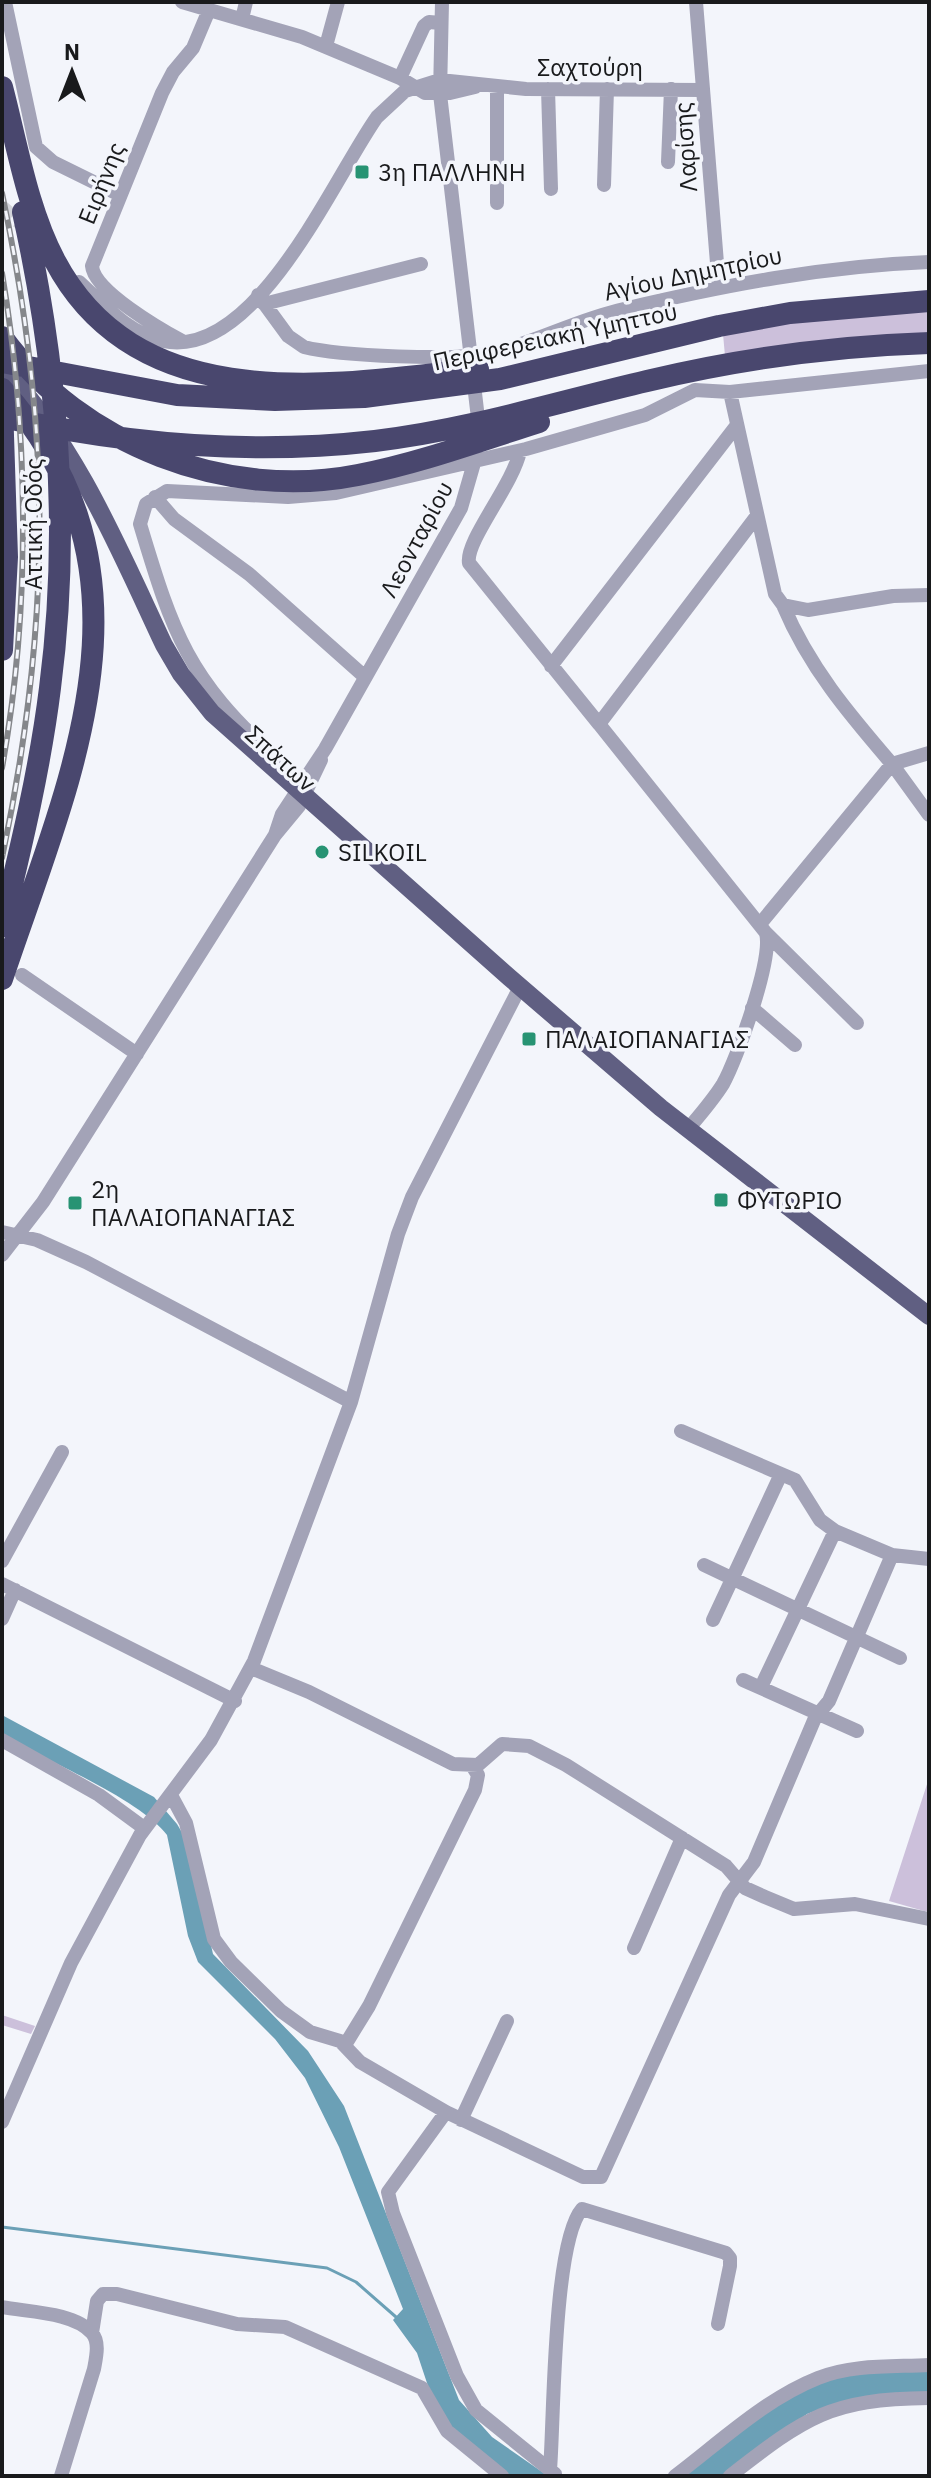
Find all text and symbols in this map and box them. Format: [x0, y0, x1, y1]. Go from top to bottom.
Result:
north arrow [32, 32, 112, 112]
text: N [64, 37, 80, 66]
street label: Σαχτούρη [537, 51, 643, 83]
street label: Λαρίσης [666, 101, 704, 193]
street label: Ειρήνης [70, 137, 132, 229]
place label: 3η ΠΑΛΛΗΝΗ [378, 156, 526, 188]
marker: 3η ΠΑΛΛΗΝΗ [353, 163, 371, 181]
street label: Αγίου Δημητρίου [601, 238, 785, 308]
street label: Περιφερειακή Υμηττού [430, 294, 680, 378]
street label: Αττική Οδός [17, 458, 49, 590]
street label: Λεονταρίου [372, 475, 460, 603]
street label: Σπάτων [239, 718, 323, 798]
place label: SILKOIL [338, 836, 427, 868]
marker: SILKOIL [313, 843, 331, 861]
place label: ΠΑΛΑΙΟΠΑΝΑΓΙΑΣ [545, 1023, 749, 1055]
marker: ΠΑΛΑΙΟΠΑΝΑΓΙΑΣ [520, 1030, 538, 1048]
place label: 2η ΠΑΛΑΙΟΠΑΝΑΓΙΑΣ [91, 1173, 295, 1233]
place label: ΦΥΤΩΡΙΟ [737, 1184, 842, 1216]
marker: ΦΥΤΩΡΙΟ [712, 1191, 730, 1209]
marker: 2η ΠΑΛΑΙΟΠΑΝΑΓΙΑΣ [66, 1194, 84, 1212]

